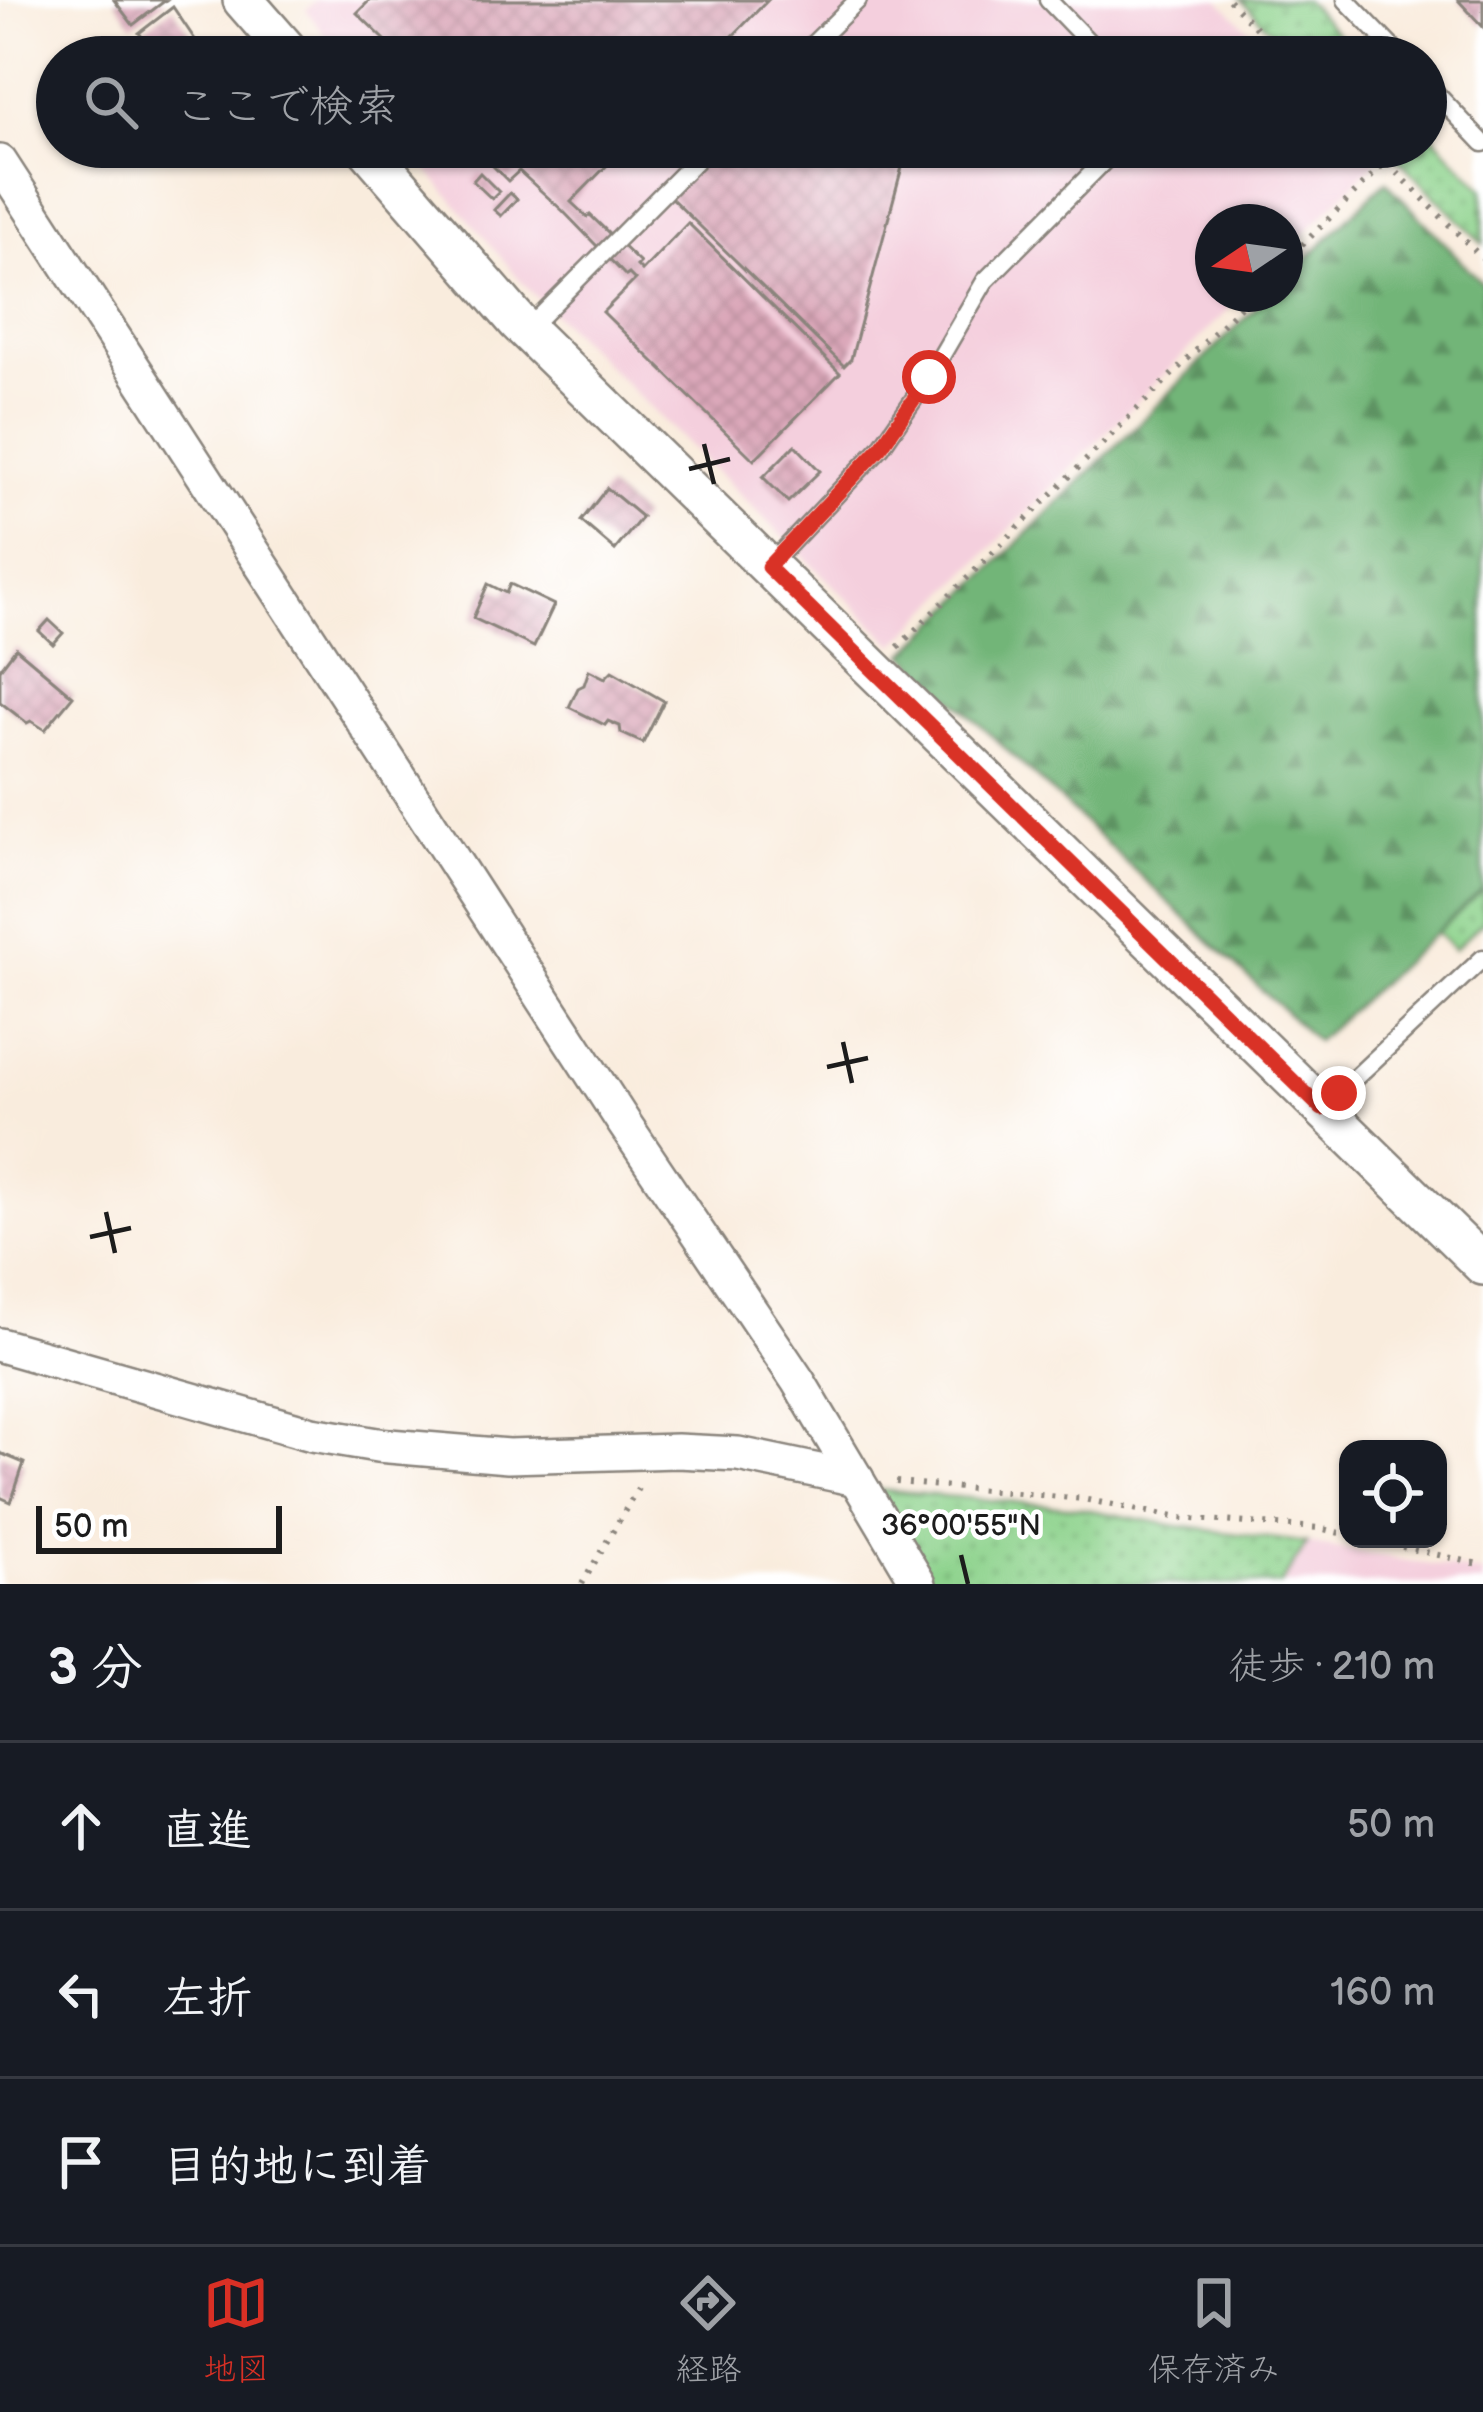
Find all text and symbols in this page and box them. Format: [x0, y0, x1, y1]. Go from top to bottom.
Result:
search box [36, 36, 1447, 168]
icon: search [78, 69, 144, 135]
text: ここで検索 [174, 80, 399, 135]
north arrow [1195, 204, 1303, 312]
route start [902, 350, 956, 404]
route end [1312, 1066, 1366, 1120]
map controls [1339, 1440, 1447, 1548]
button: locate [1339, 1440, 1447, 1548]
scale bar [36, 1500, 282, 1553]
text: 50 m [54, 1507, 129, 1547]
text: 36°00'55"N [881, 1508, 1041, 1544]
text: 3 分 [48, 1638, 143, 1699]
text: 徒歩 · 210 m [1228, 1644, 1435, 1691]
icon: ahead [48, 1793, 114, 1859]
text: 50 m [1347, 1802, 1435, 1849]
text: 直進 [162, 1804, 252, 1859]
icon: left [48, 1961, 114, 2027]
text: 160 m [1330, 1970, 1435, 2017]
text: 左折 [162, 1972, 252, 2027]
icon: arrive [48, 2129, 114, 2195]
text: 目的地に到着 [162, 2140, 432, 2195]
tab: 地図 [203, 2270, 269, 2390]
tab: 経路 [675, 2270, 741, 2390]
tab: 保存済み [1148, 2270, 1280, 2390]

